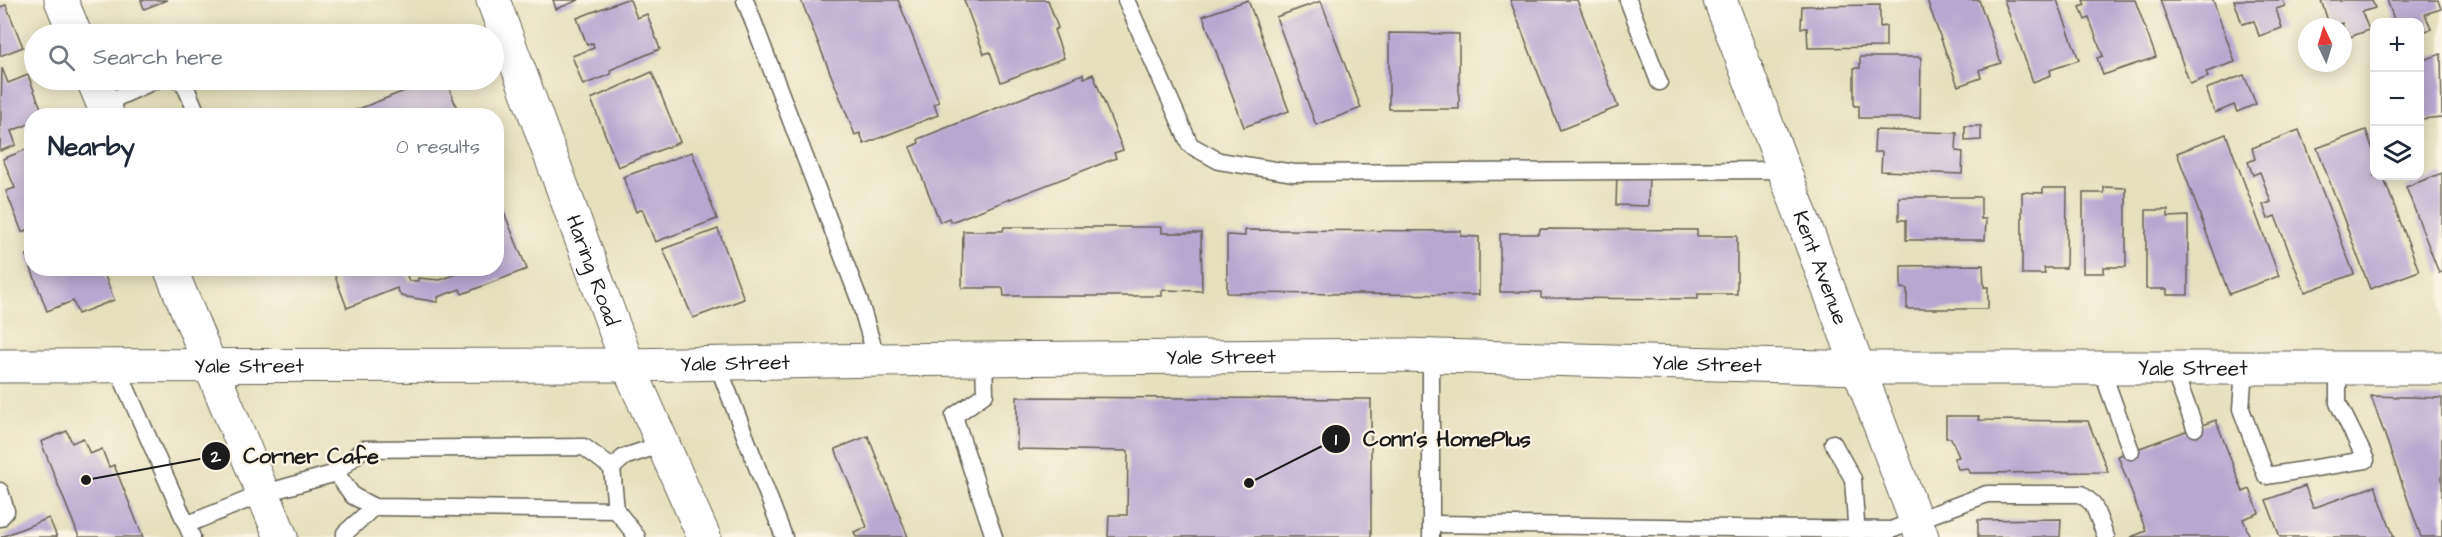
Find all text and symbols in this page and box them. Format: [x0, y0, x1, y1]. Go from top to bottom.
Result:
north arrow [2298, 18, 2352, 72]
map controls [2370, 18, 2424, 180]
button: + [2370, 18, 2424, 72]
search box [24, 24, 504, 90]
icon: search [45, 41, 78, 74]
text: Search here [93, 42, 223, 73]
button: − [2370, 72, 2424, 126]
button: layers [2370, 126, 2424, 180]
text: Nearby [48, 129, 135, 165]
text: 0 results [396, 133, 480, 161]
street label: Kent Avenue [1786, 207, 1855, 329]
street label: Haring Road [559, 211, 626, 330]
street label: Yale Street [1166, 342, 1277, 372]
street label: Yale Street [680, 348, 791, 379]
street label: Yale Street [1651, 348, 1763, 380]
street label: Yale Street [194, 352, 304, 381]
street label: Yale Street [2138, 354, 2248, 383]
callout: Conn's HomePlus [1321, 419, 1543, 459]
text: Conn's HomePlus [1363, 424, 1531, 455]
text: 1 [1335, 427, 1338, 452]
callout: Corner Cafe [201, 436, 390, 476]
text: Corner Cafe [243, 441, 379, 472]
text: 2 [210, 444, 222, 469]

